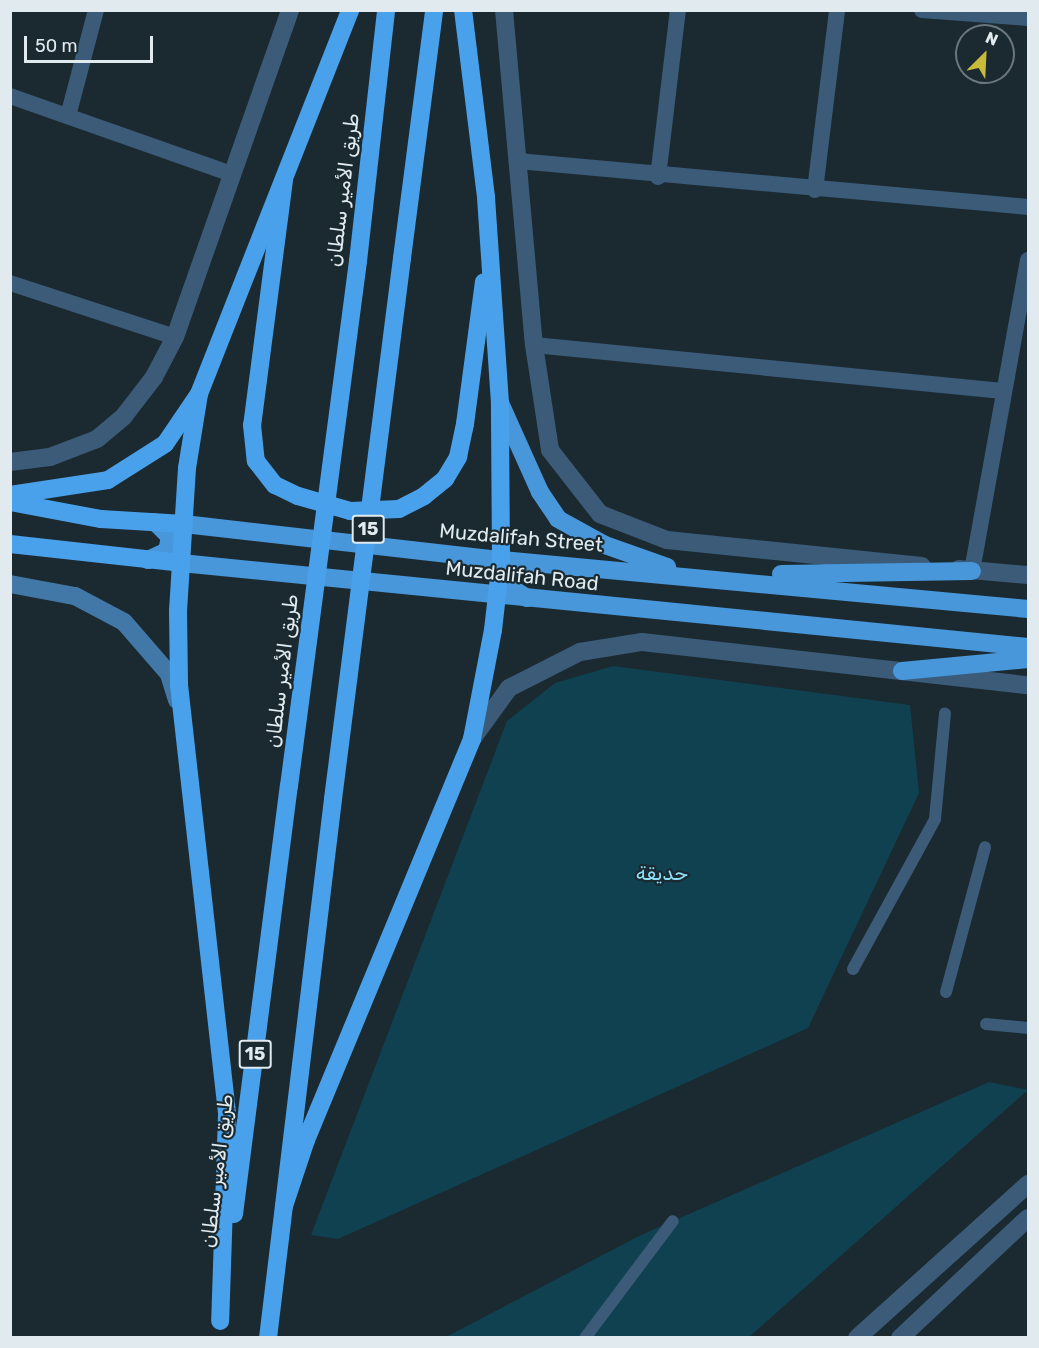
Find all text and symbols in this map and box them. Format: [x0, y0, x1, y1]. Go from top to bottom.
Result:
scale bar [27, 24, 156, 62]
north arrow [955, 24, 1015, 84]
text: N [983, 28, 1001, 50]
text: 50 m [35, 35, 78, 57]
street label: طريق الأمير سلطان [322, 112, 364, 268]
road number: 15 [352, 514, 385, 544]
street label: Muzdalifah Street [438, 519, 604, 557]
street label: Muzdalifah Road [444, 556, 600, 596]
street label: طريق الأمير سلطان [261, 593, 303, 749]
park label: حديقة [636, 861, 688, 885]
road number: 15 [238, 1039, 272, 1069]
street label: طريق الأمير سلطان [196, 1093, 238, 1249]

